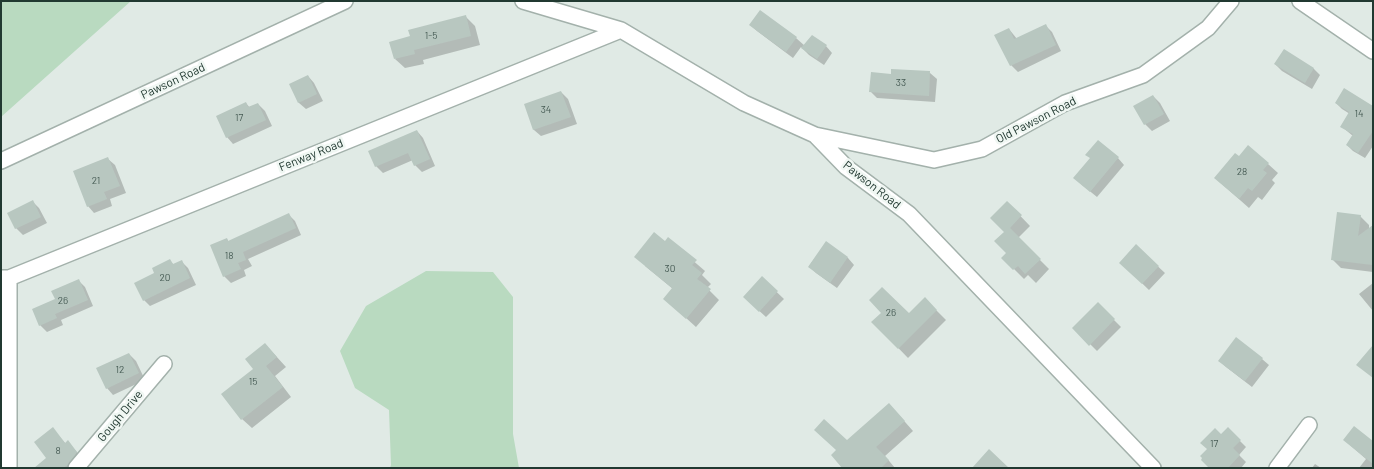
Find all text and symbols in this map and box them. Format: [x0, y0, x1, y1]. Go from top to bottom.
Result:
house number: 1-5 [425, 30, 437, 42]
street label: Pawson Road [139, 60, 207, 102]
house number: 33 [896, 77, 906, 89]
street label: Old Pawson Road [993, 94, 1079, 146]
house number: 34 [541, 104, 551, 116]
house number: 14 [1354, 108, 1364, 120]
house number: 17 [235, 112, 243, 124]
street label: Fenway Road [277, 136, 345, 174]
street label: Pawson Road [840, 158, 904, 212]
house number: 28 [1237, 166, 1247, 178]
house number: 21 [92, 175, 100, 187]
house number: 18 [225, 250, 233, 262]
house number: 30 [665, 263, 675, 275]
house number: 20 [159, 272, 171, 284]
house number: 26 [58, 295, 68, 307]
house number: 26 [886, 307, 896, 319]
house number: 12 [116, 364, 124, 376]
house number: 15 [249, 376, 257, 388]
street label: Gough Drive [94, 387, 146, 445]
house number: 17 [1210, 438, 1218, 450]
house number: 8 [55, 445, 61, 457]

